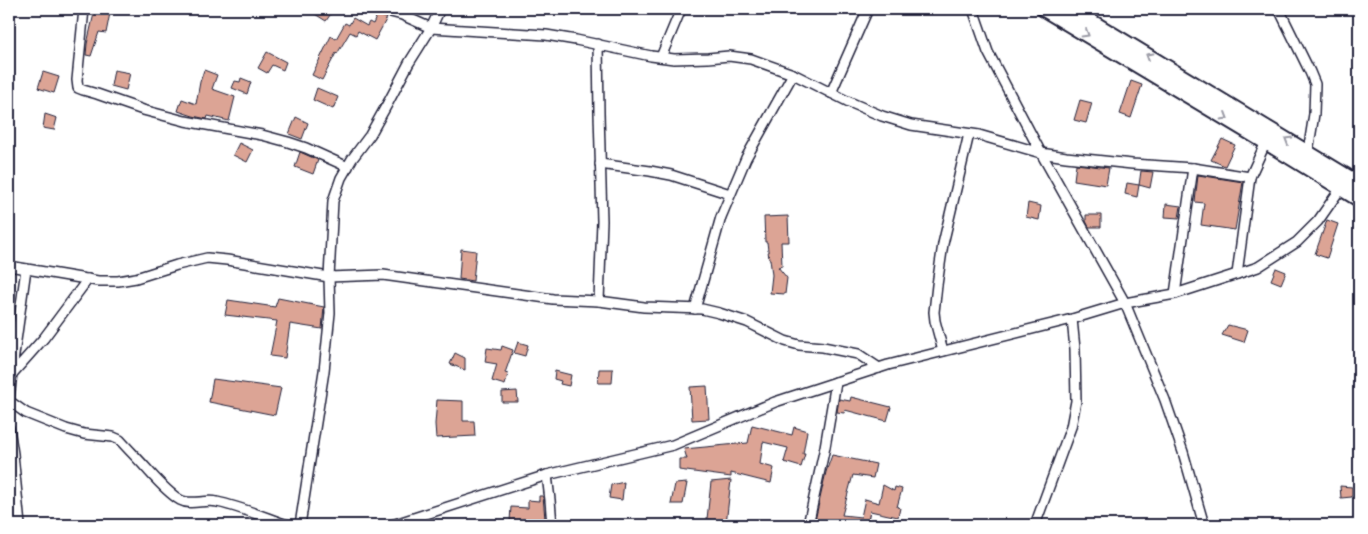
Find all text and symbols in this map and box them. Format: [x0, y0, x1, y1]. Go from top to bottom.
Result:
one-way arrow [1080, 27, 1089, 37]
one-way arrow [1145, 53, 1154, 63]
one-way arrow [1220, 111, 1229, 121]
one-way arrow [1284, 136, 1293, 146]

